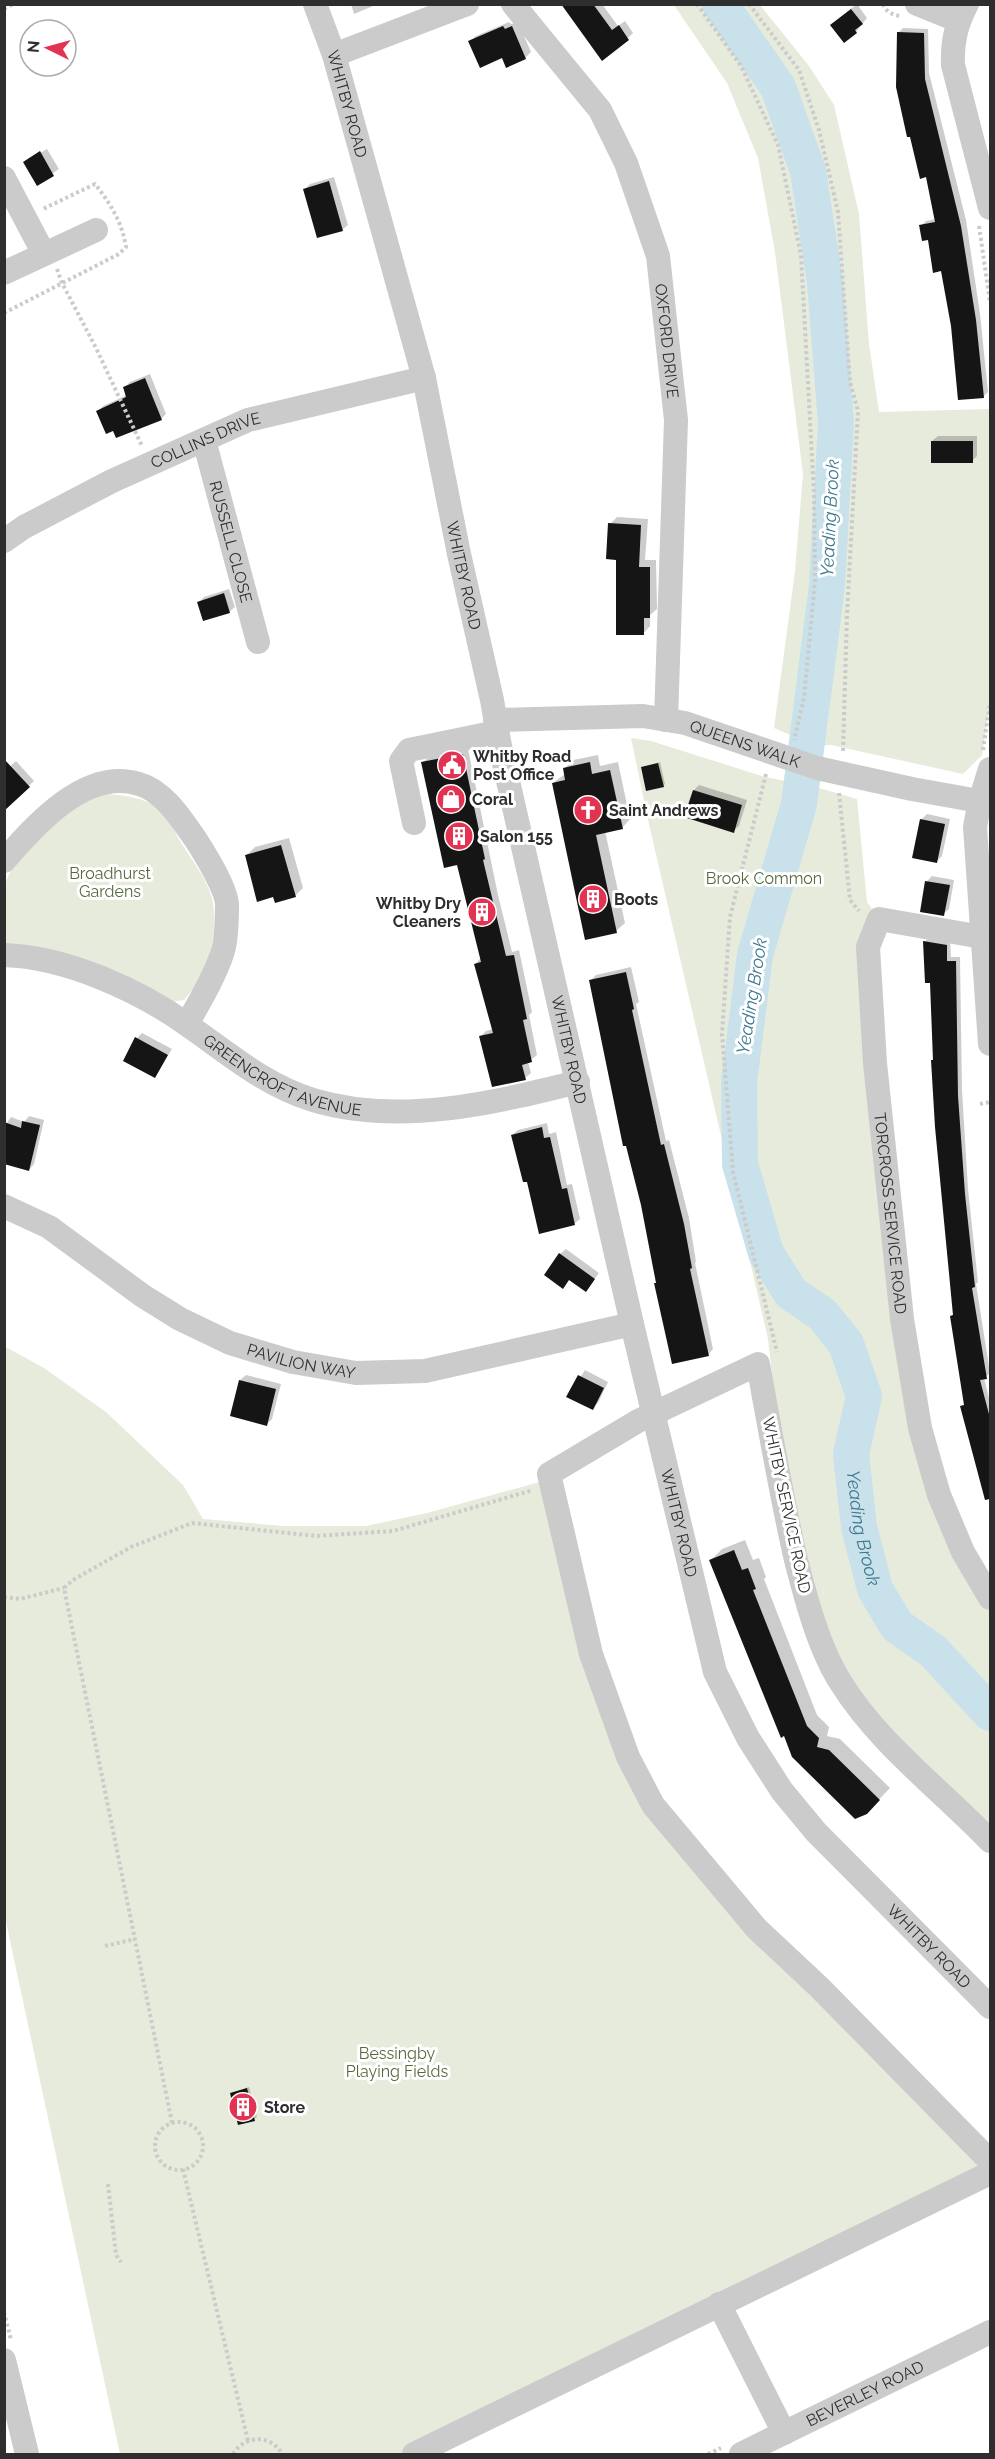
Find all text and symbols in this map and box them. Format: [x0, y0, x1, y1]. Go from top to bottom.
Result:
north arrow [18, 18, 78, 78]
text: N [24, 40, 44, 54]
street label: WHITBY ROAD [323, 48, 371, 160]
street label: OXFORD DRIVE [651, 283, 683, 400]
street label: COLLINS DRIVE [148, 408, 263, 472]
water label: Yeading Brook [816, 458, 843, 577]
street label: RUSSELL CLOSE [205, 479, 256, 605]
street label: WHITBY ROAD [443, 519, 485, 632]
street label: QUEENS WALK [687, 716, 803, 772]
place label: Whitby Road Post Office [473, 747, 571, 784]
public building icon: Whitby Road Post Office [436, 749, 468, 781]
shop icon: Coral [435, 783, 467, 815]
place label: Coral [472, 790, 514, 809]
church icon: Saint Andrews [572, 794, 604, 826]
place label: Saint Andrews [609, 801, 719, 820]
building icon: Salon 155 [443, 820, 475, 852]
place label: Salon 155 [480, 827, 553, 846]
park label: Broadhurst Gardens [69, 864, 152, 901]
park label: Brook Common [706, 869, 822, 888]
building icon: Boots [577, 883, 609, 915]
place label: Boots [614, 890, 658, 909]
place label: Whitby Dry Cleaners [376, 894, 461, 931]
building icon: Whitby Dry Cleaners [466, 896, 498, 928]
water label: Yeading Brook [732, 936, 771, 1056]
street label: WHITBY ROAD [547, 994, 590, 1106]
street label: GREENCROFT AVENUE [200, 1030, 363, 1120]
street label: TORCROSS SERVICE ROAD [870, 1112, 910, 1315]
street label: PAVILION WAY [245, 1340, 358, 1383]
street label: WHITBY SERVICE ROAD [759, 1415, 815, 1595]
street label: WHITBY ROAD [657, 1467, 701, 1579]
water label: Yeading Brook [843, 1469, 885, 1588]
street label: WHITBY ROAD [883, 1900, 975, 1992]
park label: Bessingby Playing Fields [346, 2044, 449, 2081]
building icon: Store [227, 2091, 259, 2123]
place label: Store [264, 2098, 305, 2117]
street label: BEVERLEY ROAD [803, 2357, 927, 2431]

